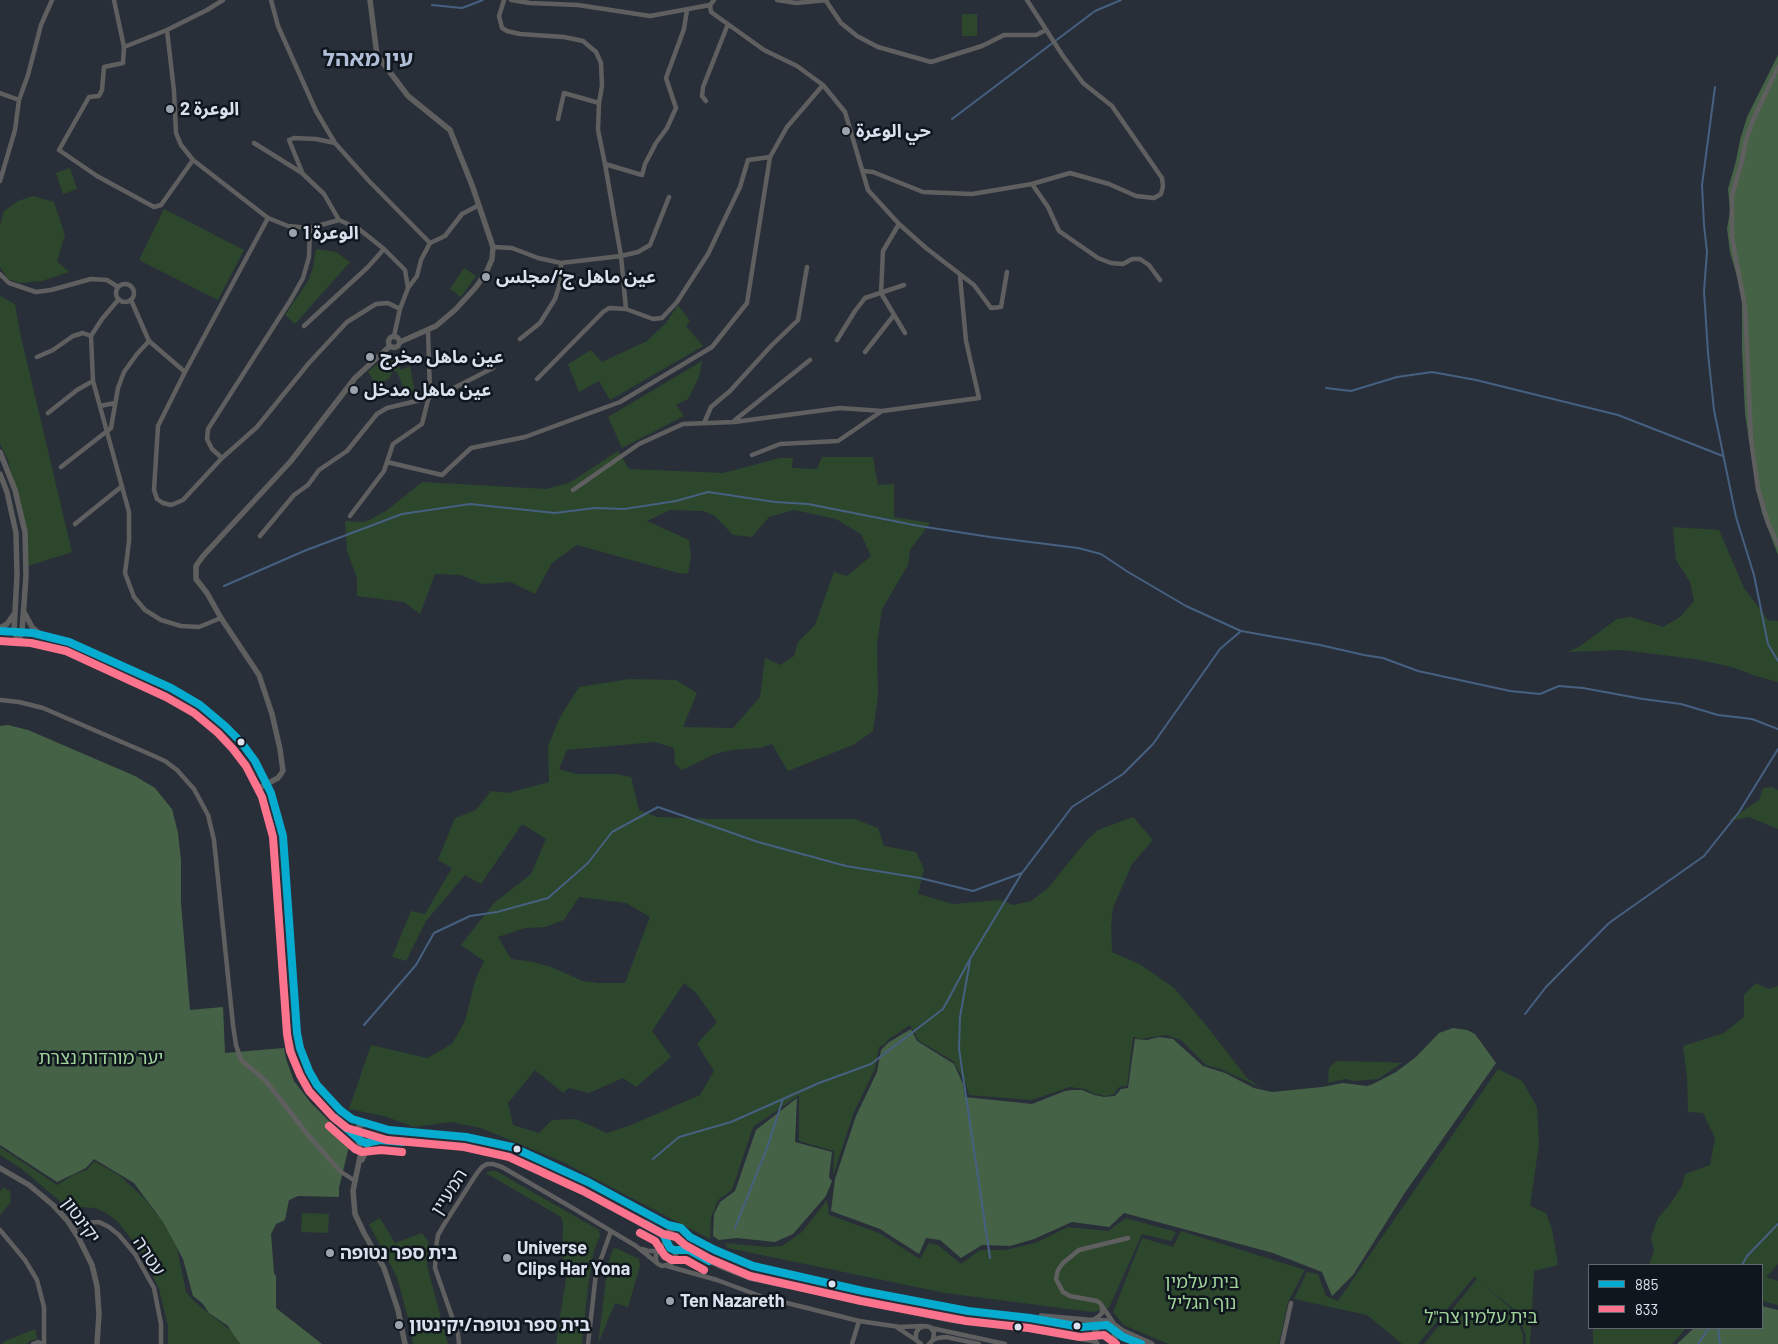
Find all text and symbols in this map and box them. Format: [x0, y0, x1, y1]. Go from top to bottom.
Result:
district label: עין מאהל [323, 46, 413, 72]
place label: الوعرة 2 [180, 98, 239, 120]
marker: الوعرة 2 [164, 103, 176, 115]
place label: حي الوعرة [856, 120, 931, 142]
marker: حي الوعرة [840, 125, 852, 137]
place label: الوعرة 1 [303, 222, 359, 244]
marker: الوعرة 1 [287, 227, 299, 239]
place label: عين ماهل ج‘/مجلس [496, 266, 656, 288]
marker: عين ماهل ج‘/مجلس [480, 271, 492, 283]
place label: عين ماهل مخرج [380, 346, 504, 368]
marker: عين ماهل مخرج [364, 351, 376, 363]
place label: عين ماهل مدخل [364, 379, 491, 401]
marker: عين ماهل مدخل [348, 384, 360, 396]
unlabelled marker [236, 737, 246, 747]
park label: יער מורדות נצרת [39, 1047, 163, 1069]
unlabelled marker [512, 1144, 522, 1154]
street label: המעיין [426, 1165, 472, 1219]
street label: יקינטון [57, 1193, 105, 1247]
street label: עטרה [128, 1232, 170, 1280]
place label: Universe Clips Har Yona [517, 1237, 630, 1280]
place label: בית ספר נטופה [340, 1242, 458, 1264]
marker: בית ספר נטופה [324, 1247, 336, 1259]
marker: Universe Clips Har Yona [501, 1252, 513, 1264]
legend [1588, 1264, 1763, 1329]
park label: בית עלמין נוף הגליל [1165, 1271, 1239, 1314]
text: 885 [1635, 1275, 1658, 1293]
unlabelled marker [827, 1279, 837, 1289]
place label: Ten Nazareth [680, 1290, 785, 1312]
marker: Ten Nazareth [664, 1295, 676, 1307]
text: 833 [1635, 1300, 1658, 1318]
park label: בית עלמין צה"ל [1424, 1306, 1538, 1328]
place label: בית ספר נטופה/יקינטון [409, 1314, 590, 1336]
marker: בית ספר נטופה/יקינטון [393, 1319, 405, 1331]
unlabelled marker [1072, 1321, 1082, 1331]
unlabelled marker [1013, 1322, 1023, 1332]

